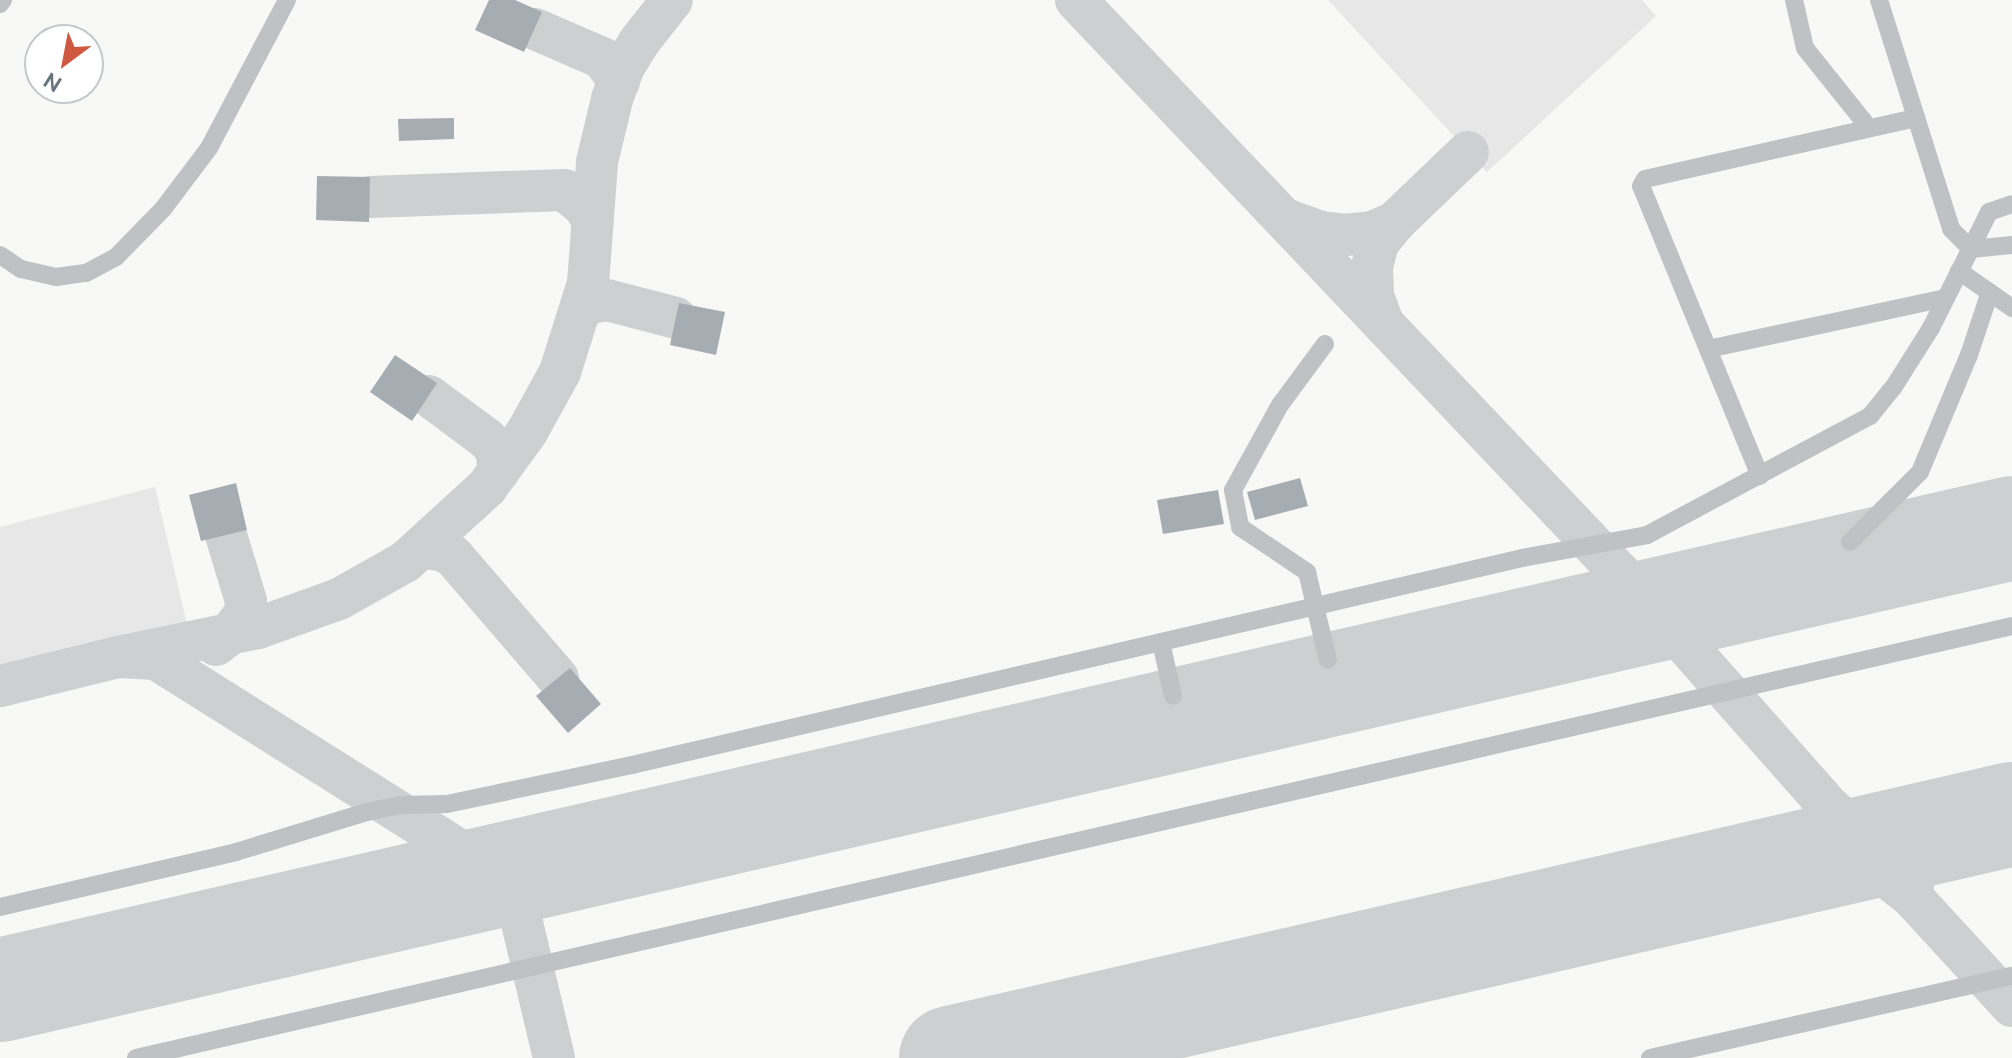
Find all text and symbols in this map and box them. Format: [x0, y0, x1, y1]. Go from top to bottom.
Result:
north arrow [24, 24, 104, 104]
text: N [38, 68, 66, 98]

